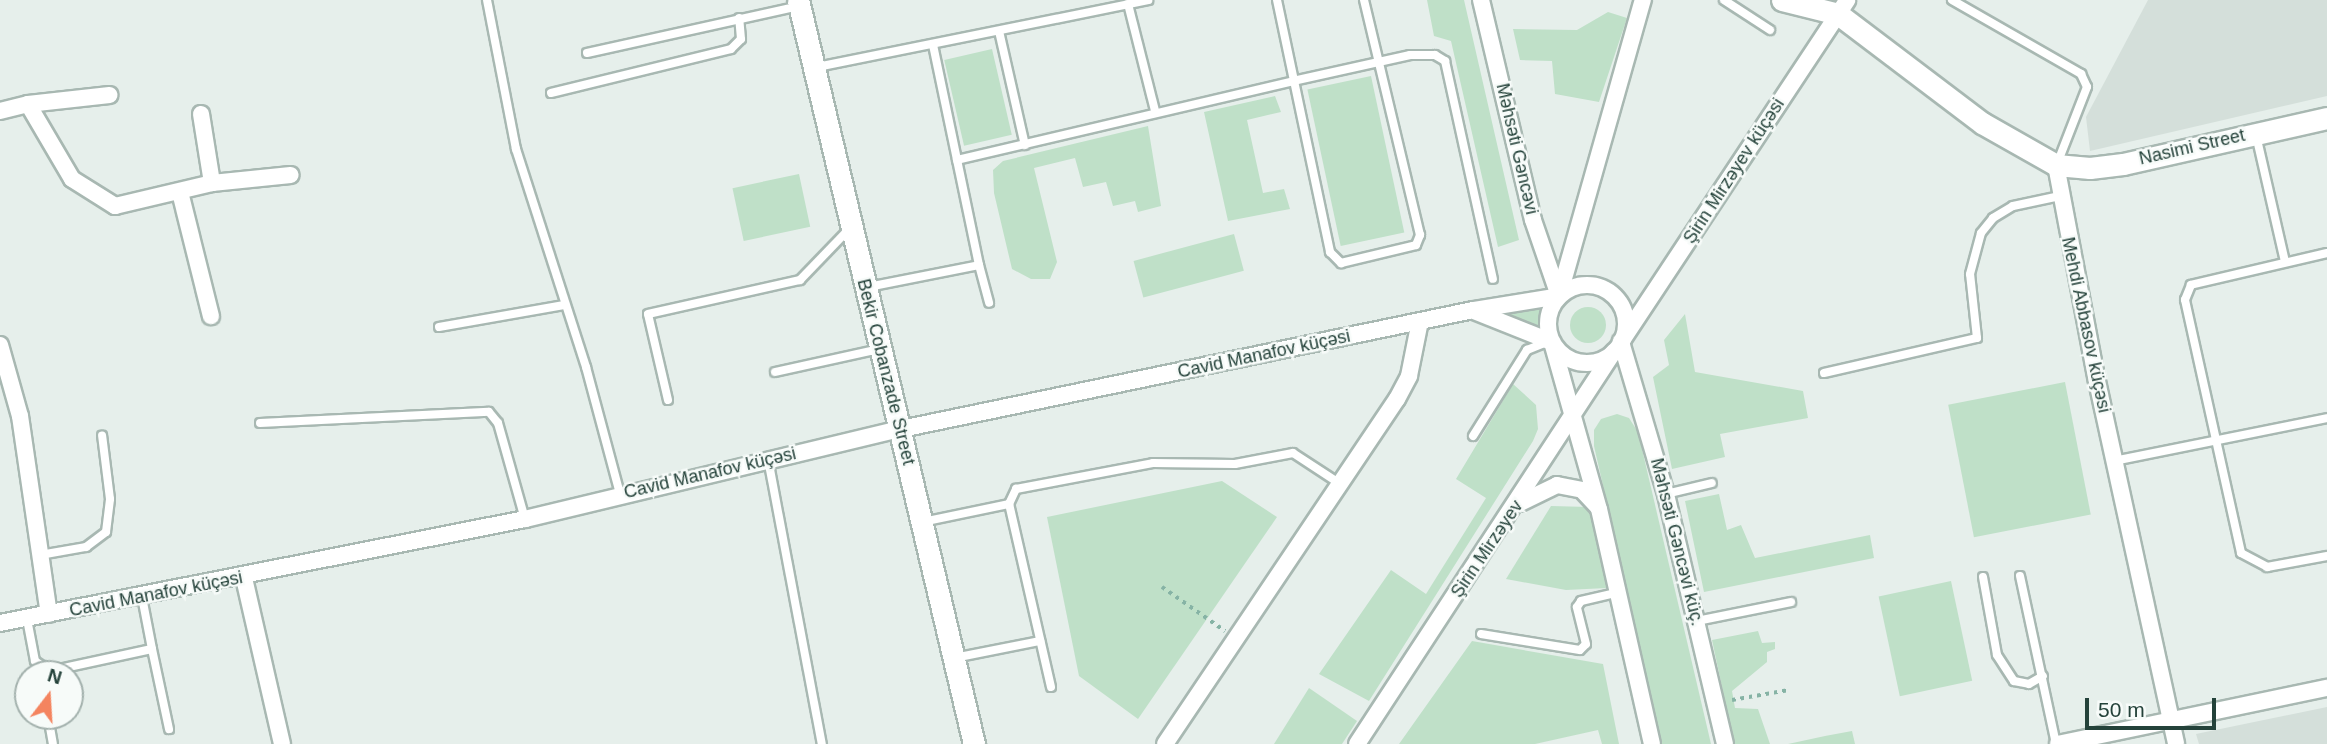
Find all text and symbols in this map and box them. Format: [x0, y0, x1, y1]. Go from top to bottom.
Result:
street label: Məhsəti Gəncəvi [1491, 81, 1543, 217]
street label: Şirin Mirzəyev küçəsi [1679, 94, 1789, 248]
street label: Nasimi Street [2137, 124, 2247, 170]
street label: Mehdi Abbasov küçəsi [2057, 235, 2115, 415]
street label: Bekir Cobanzade Street [852, 277, 920, 467]
street label: Cavid Manafov küçəsi [1176, 325, 1352, 383]
street label: Cavid Manafov küçəsi [622, 443, 798, 503]
street label: Məhsəti Gəncəvi küç. [1646, 456, 1708, 628]
street label: Şirin Mirzəyev [1446, 496, 1528, 602]
street label: Cavid Manafov küçəsi [68, 567, 244, 621]
north arrow [14, 660, 84, 730]
text: N [45, 664, 64, 688]
scale bar [2089, 684, 2220, 728]
text: 50 m [2098, 698, 2145, 721]

